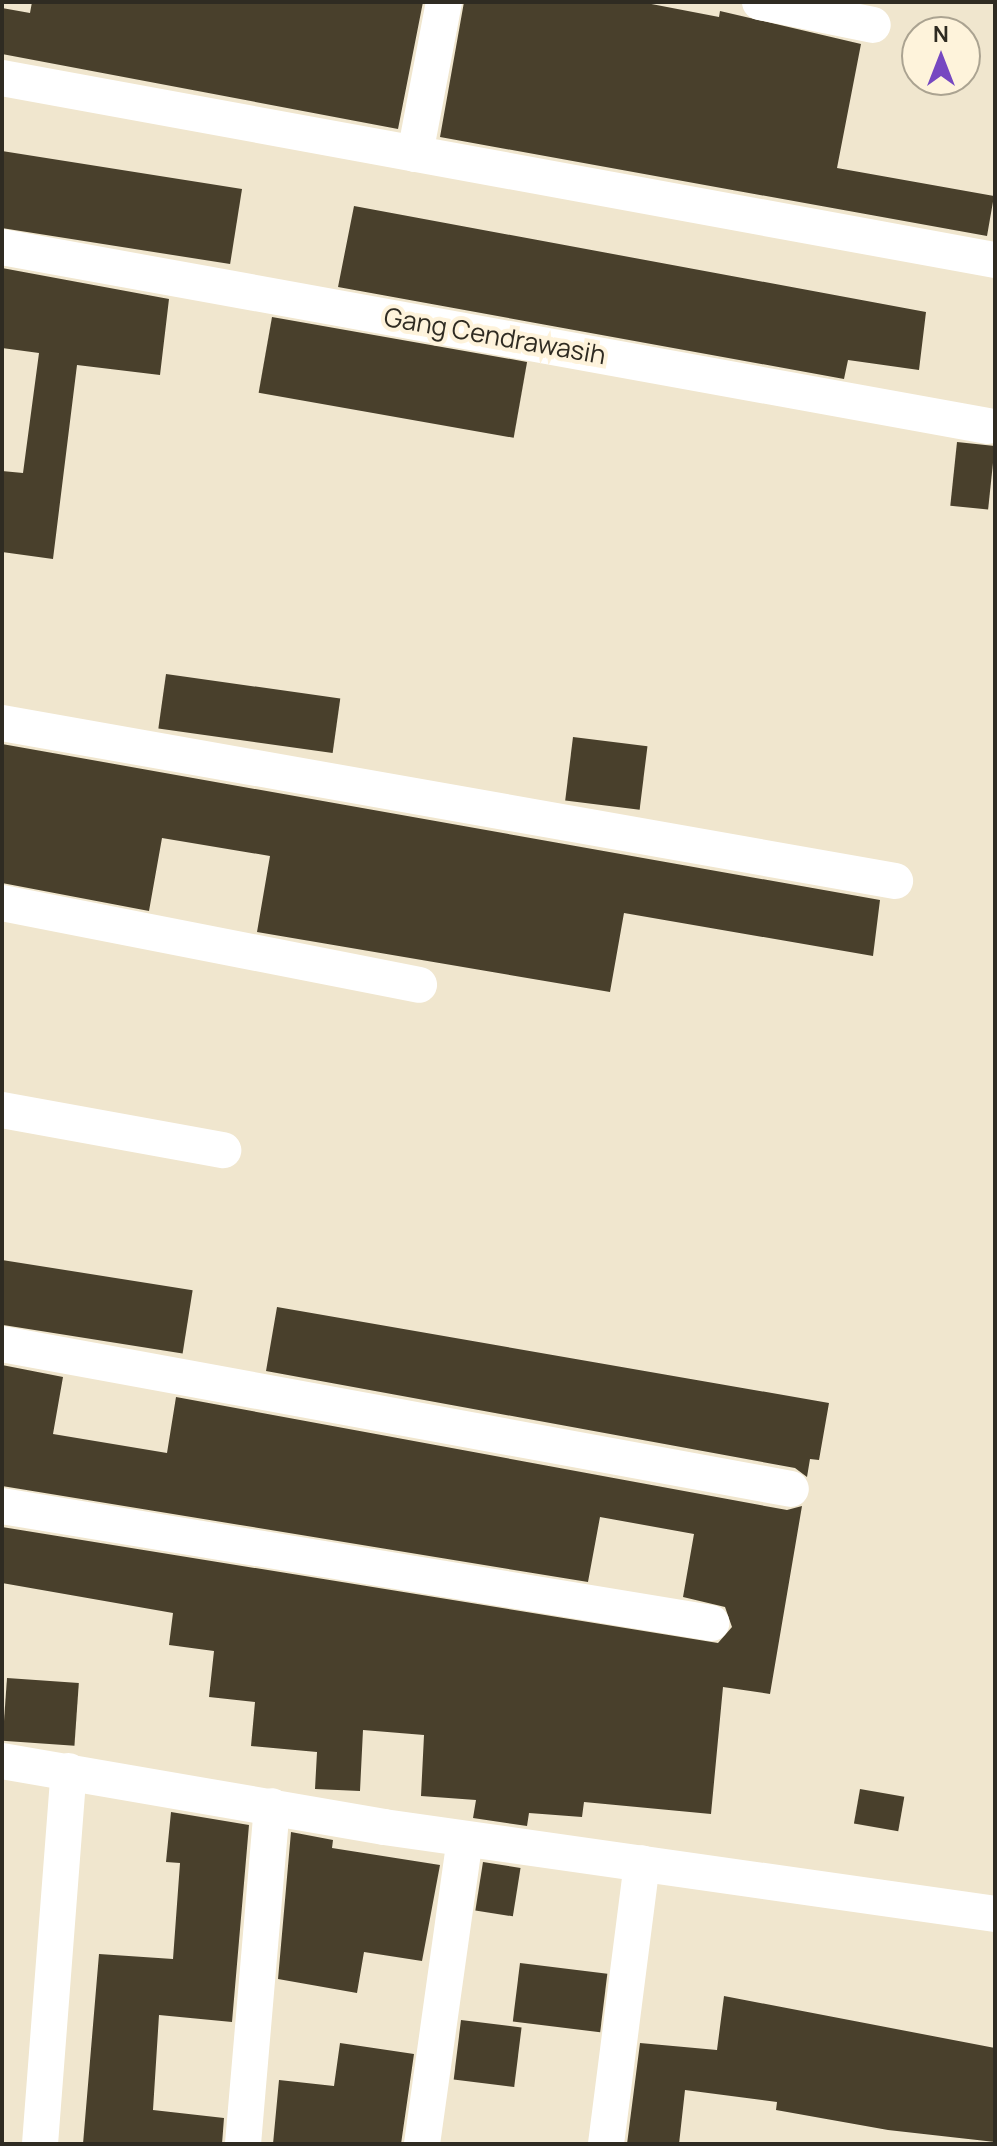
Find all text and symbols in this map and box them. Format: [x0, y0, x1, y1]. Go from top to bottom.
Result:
north arrow [901, 16, 981, 96]
text: N [933, 19, 949, 49]
street label: Gang Cendrawasih [382, 301, 608, 371]

